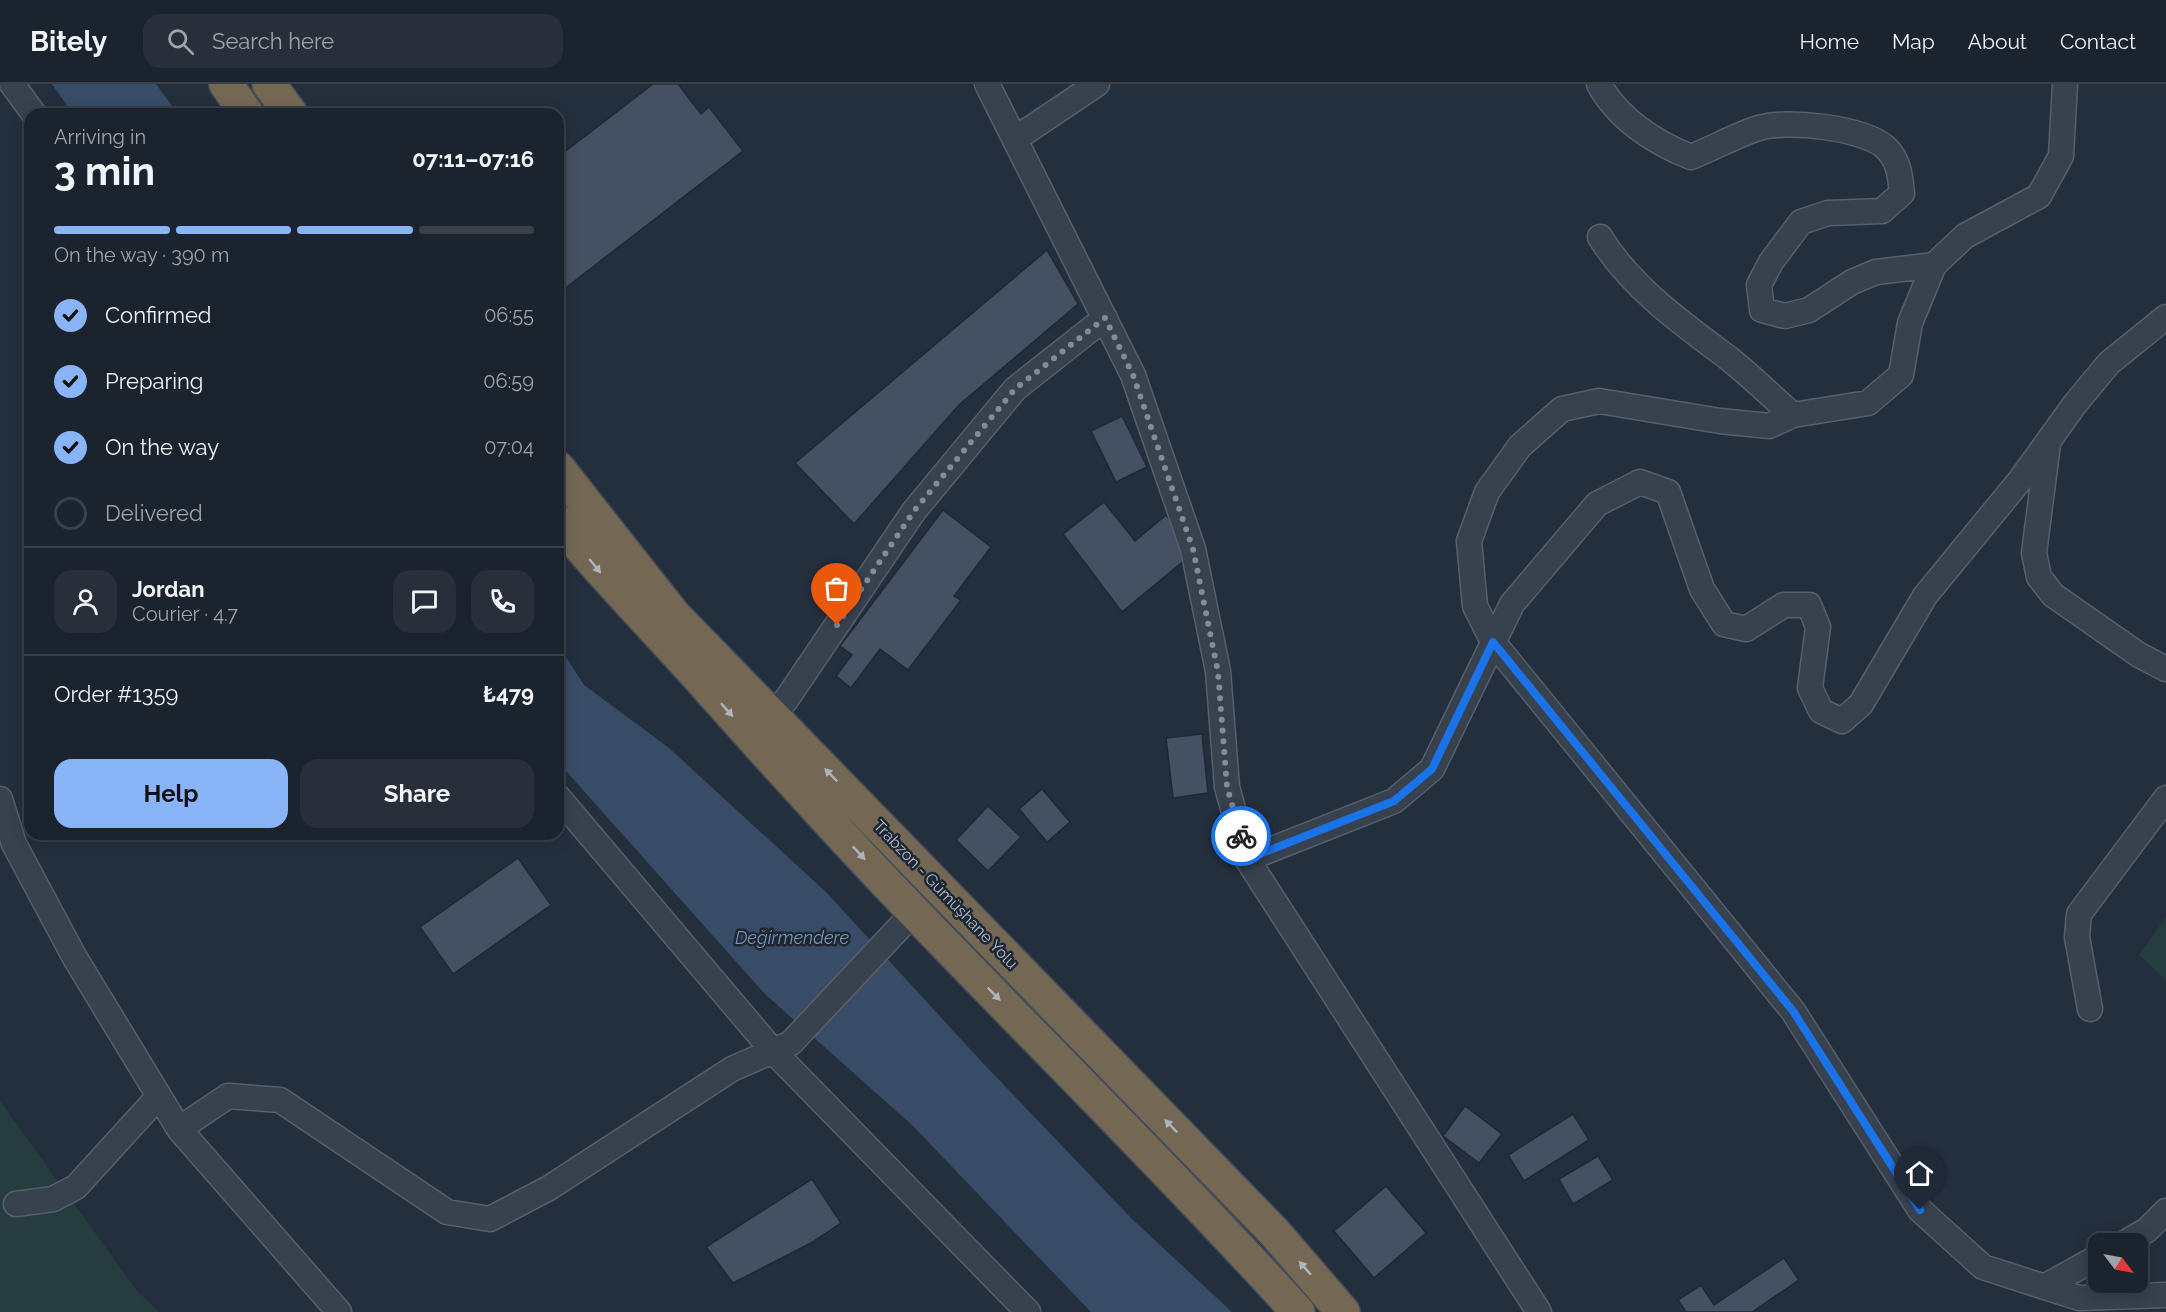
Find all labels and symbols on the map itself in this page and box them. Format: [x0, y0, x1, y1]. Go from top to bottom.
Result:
one-way arrow [588, 558, 601, 573]
pin [811, 563, 862, 625]
one-way arrow [720, 702, 734, 717]
one-way arrow [824, 769, 838, 783]
courier [1211, 806, 1271, 866]
street label: Trabzon - Gümüşhane Yolu [870, 816, 1022, 973]
one-way arrow [852, 846, 866, 861]
water label: Değirmendere [735, 927, 849, 948]
one-way arrow [987, 986, 1001, 1000]
one-way arrow [1165, 1120, 1179, 1134]
pin [1894, 1148, 1945, 1210]
north arrow [2088, 1233, 2148, 1293]
one-way arrow [1299, 1261, 1312, 1276]

